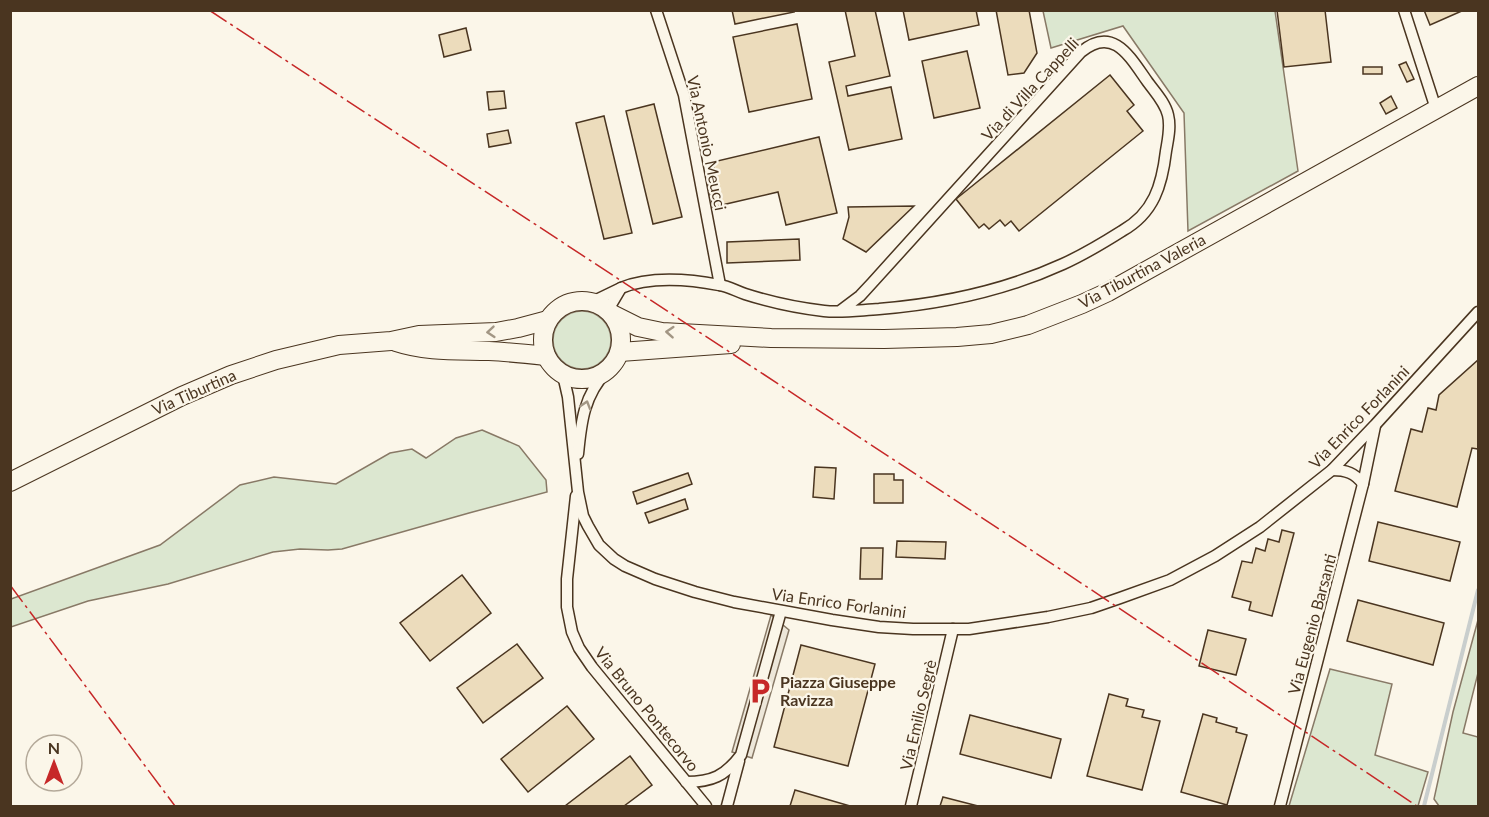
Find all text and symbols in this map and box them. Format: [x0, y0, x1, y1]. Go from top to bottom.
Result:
street label: Via di Villa Cappelli [977, 33, 1082, 144]
street label: Via Antonio Meucci [684, 74, 731, 212]
street label: Via Tiburtina Valeria [1075, 229, 1208, 312]
one-way arrow [487, 325, 496, 338]
one-way arrow [666, 326, 675, 339]
street label: Via Enrico Forlanini [1305, 361, 1413, 472]
street label: Via Tiburtina [149, 365, 239, 419]
one-way arrow [579, 400, 591, 411]
street label: Via Eugenio Barsanti [1284, 552, 1339, 696]
street label: Via Enrico Forlanini [771, 584, 907, 621]
street label: Via Bruno Pontecorvo [591, 643, 703, 775]
street label: Via Emilio Segrè [896, 658, 939, 772]
place label: Piazza Giuseppe Ravizza [780, 672, 896, 709]
parking icon: Piazza Giuseppe Ravizza [745, 676, 775, 706]
north arrow [24, 733, 84, 793]
text: N [48, 738, 60, 757]

